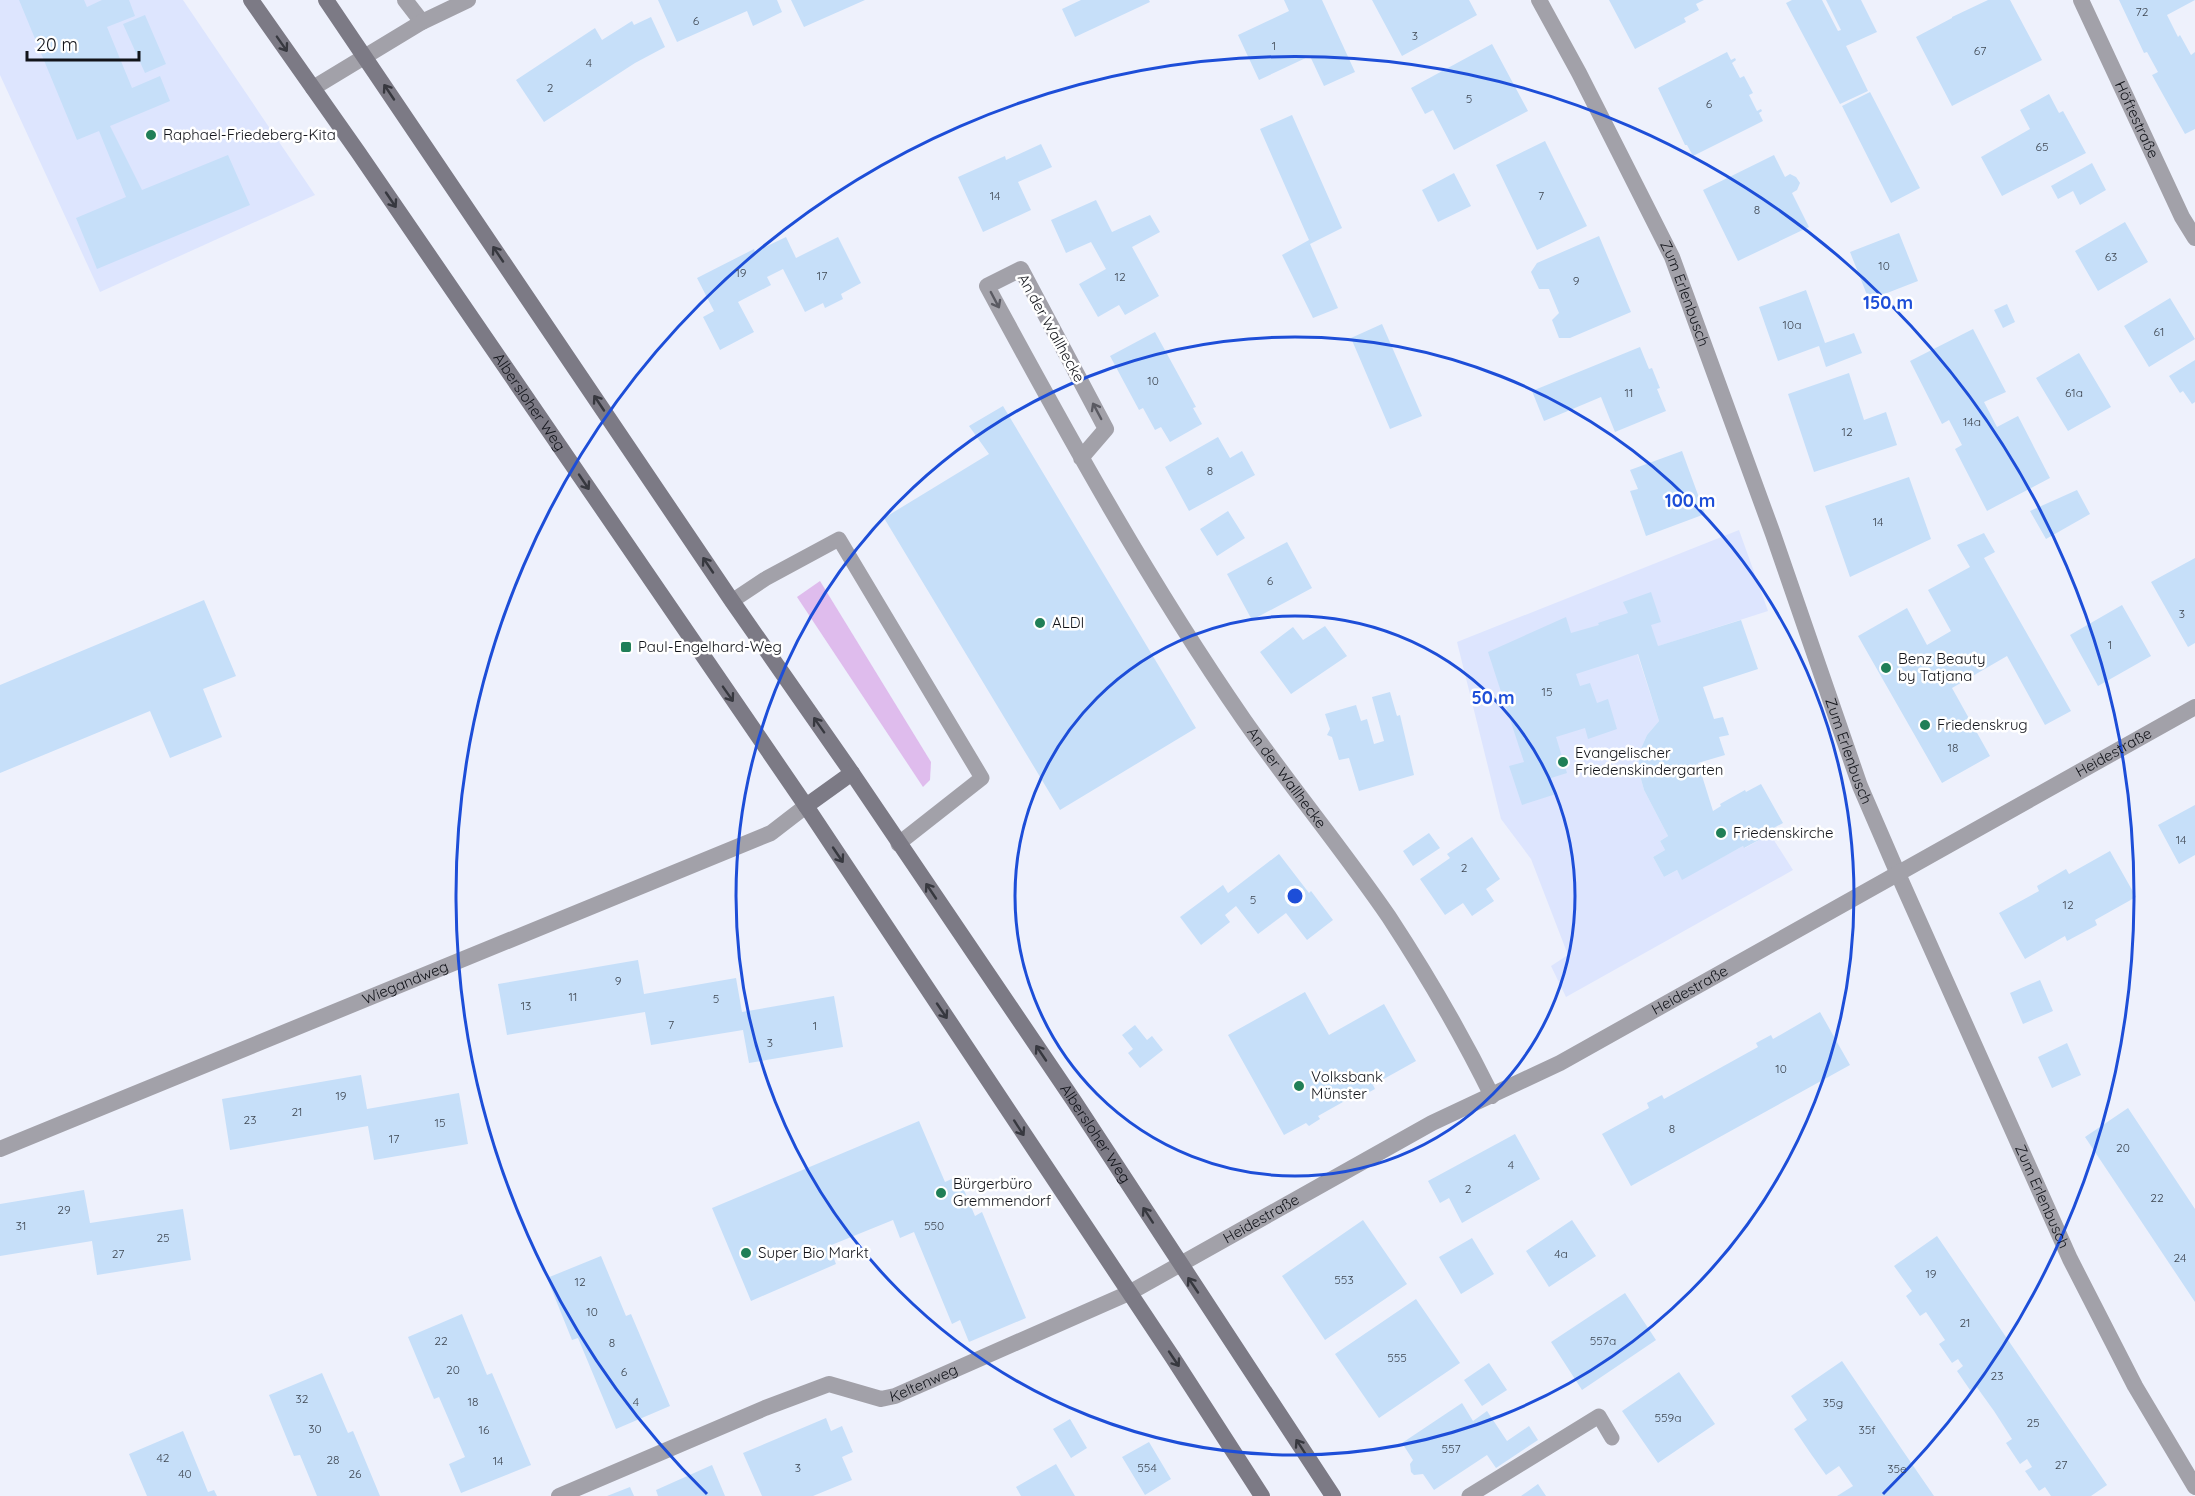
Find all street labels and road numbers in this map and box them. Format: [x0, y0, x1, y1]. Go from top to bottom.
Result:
street label: Höftestraße [2111, 78, 2163, 161]
street label: Zum Erlenbusch [1656, 237, 1714, 349]
street label: An der Wallhecke [1014, 270, 1089, 385]
street label: Albersloher Weg [489, 349, 570, 455]
street label: Zum Erlenbusch [1821, 695, 1877, 807]
street label: An der Wallhecke [1243, 723, 1331, 832]
street label: Heidestraße [2072, 723, 2155, 781]
street label: Wiegandweg [359, 956, 451, 1009]
street label: Heidestraße [1648, 961, 1731, 1019]
street label: Albersloher Weg [1056, 1080, 1135, 1187]
street label: Zum Erlenbusch [2011, 1141, 2074, 1251]
street label: Heidestraße [1219, 1189, 1302, 1247]
street label: Keltenweg [888, 1360, 961, 1406]

